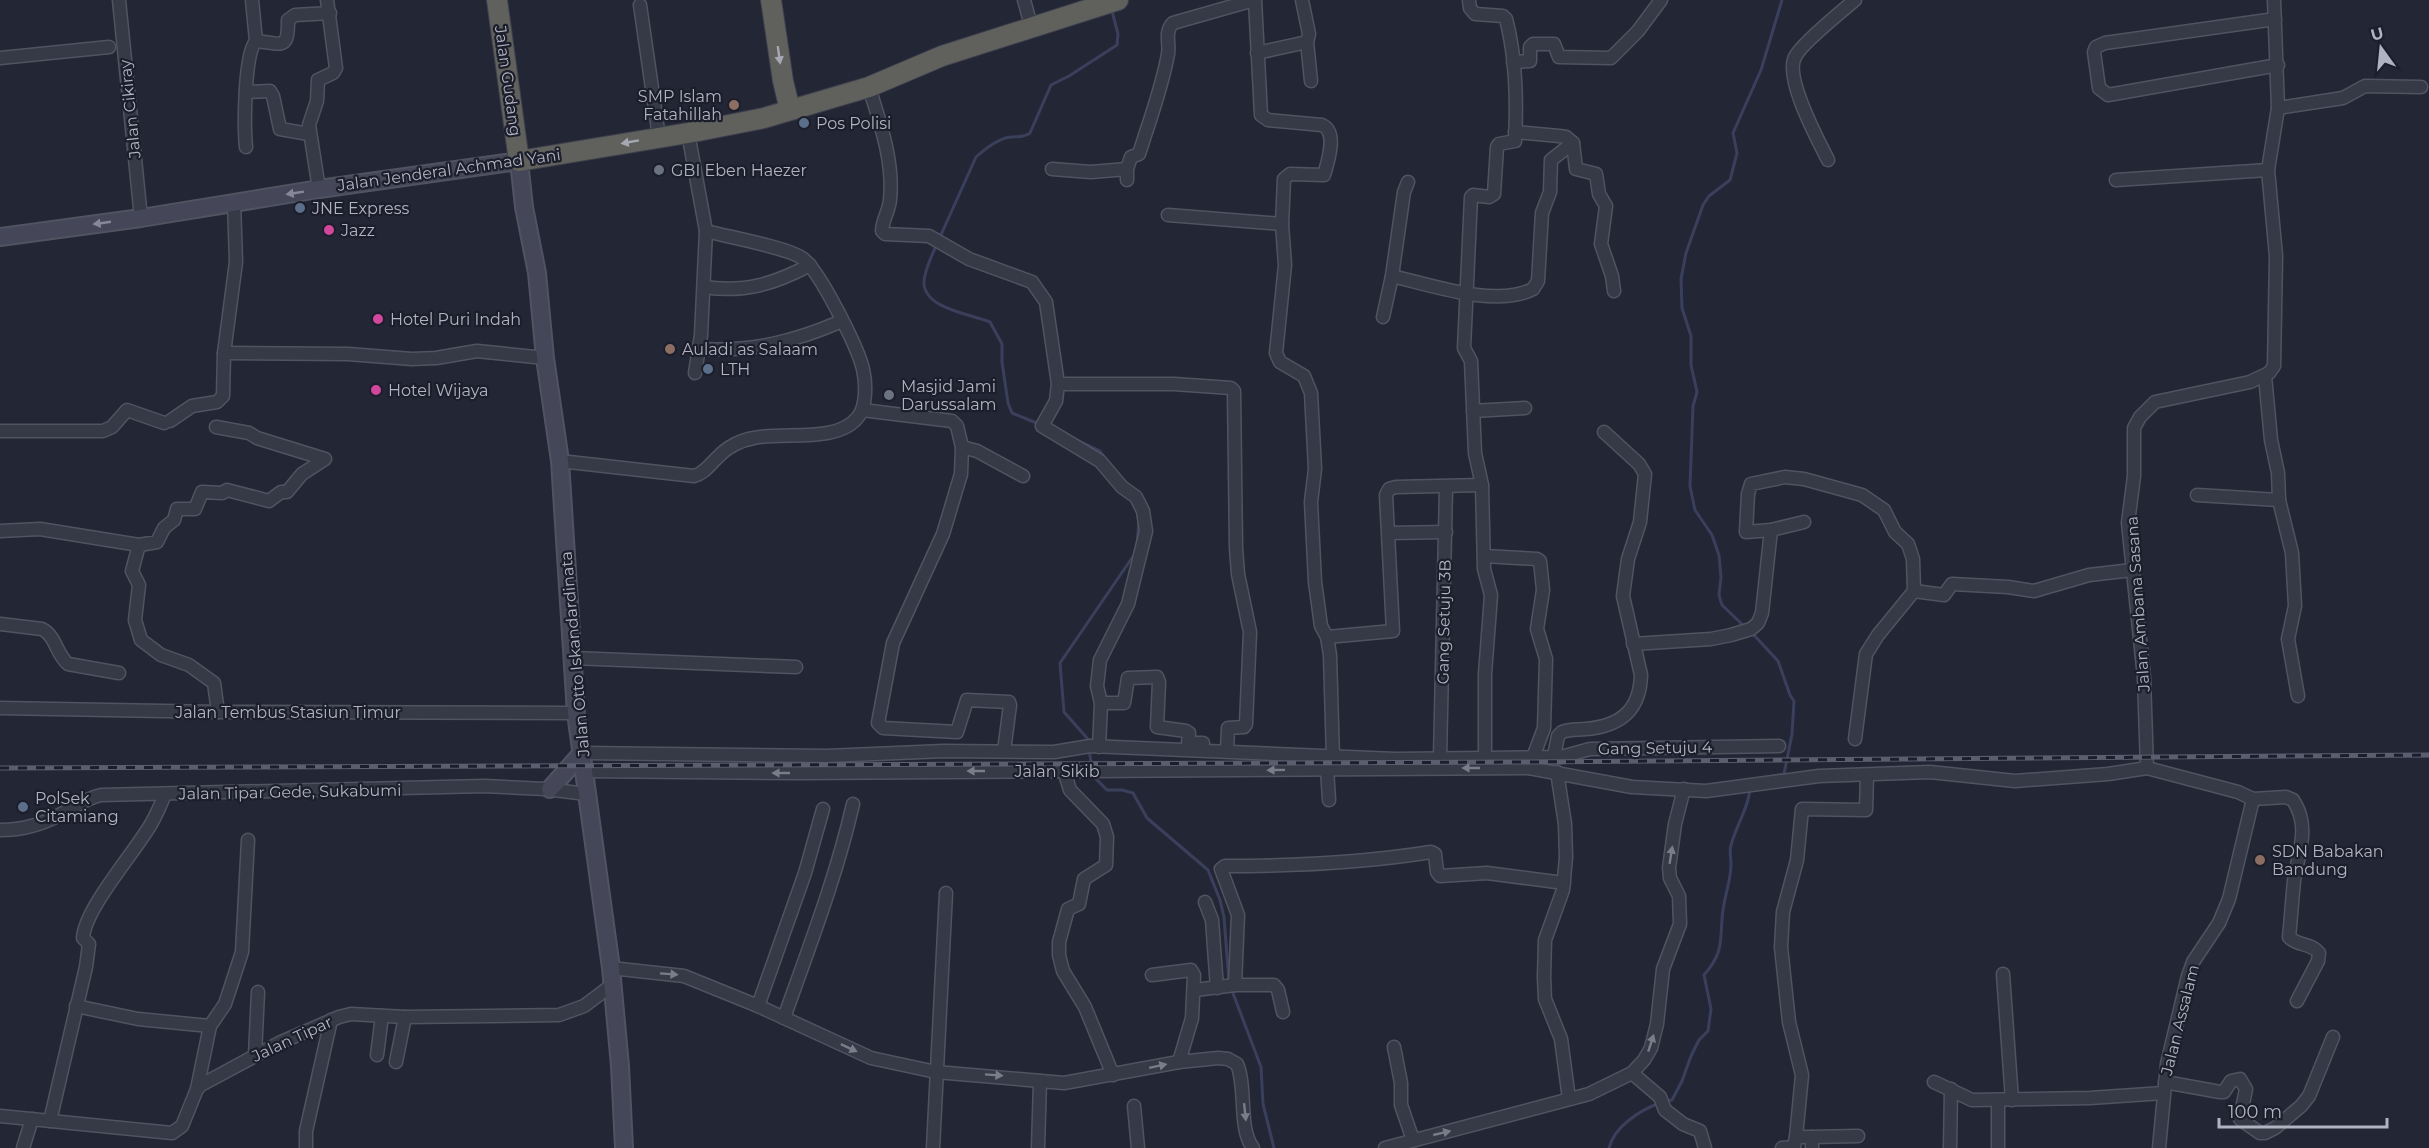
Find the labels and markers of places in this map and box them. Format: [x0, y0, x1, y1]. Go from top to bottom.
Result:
place label: SMP Islam Fatahillah [638, 87, 722, 124]
marker: SMP Islam Fatahillah [727, 98, 741, 112]
place label: Pos Polisi [816, 114, 891, 133]
marker: Pos Polisi [797, 116, 811, 130]
place label: GBI Eben Haezer [671, 161, 807, 180]
marker: GBI Eben Haezer [652, 163, 666, 177]
place label: JNE Express [311, 199, 409, 218]
marker: JNE Express [293, 201, 307, 215]
place label: Jazz [340, 221, 375, 240]
marker: Jazz [322, 223, 336, 237]
place label: Hotel Puri Indah [390, 310, 521, 329]
marker: Hotel Puri Indah [371, 312, 385, 326]
place label: Auladi as Salaam [682, 340, 818, 359]
marker: Auladi as Salaam [663, 342, 677, 356]
place label: LTH [720, 360, 750, 379]
marker: LTH [701, 362, 715, 376]
place label: Masjid Jami Darussalam [901, 377, 997, 414]
place label: Hotel Wijaya [388, 381, 489, 400]
marker: Hotel Wijaya [369, 383, 383, 397]
marker: Masjid Jami Darussalam [882, 388, 896, 402]
place label: PolSek Citamiang [35, 789, 119, 826]
marker: PolSek Citamiang [16, 800, 30, 814]
place label: SDN Babakan Bandung [2272, 842, 2384, 879]
marker: SDN Babakan Bandung [2253, 853, 2267, 867]

